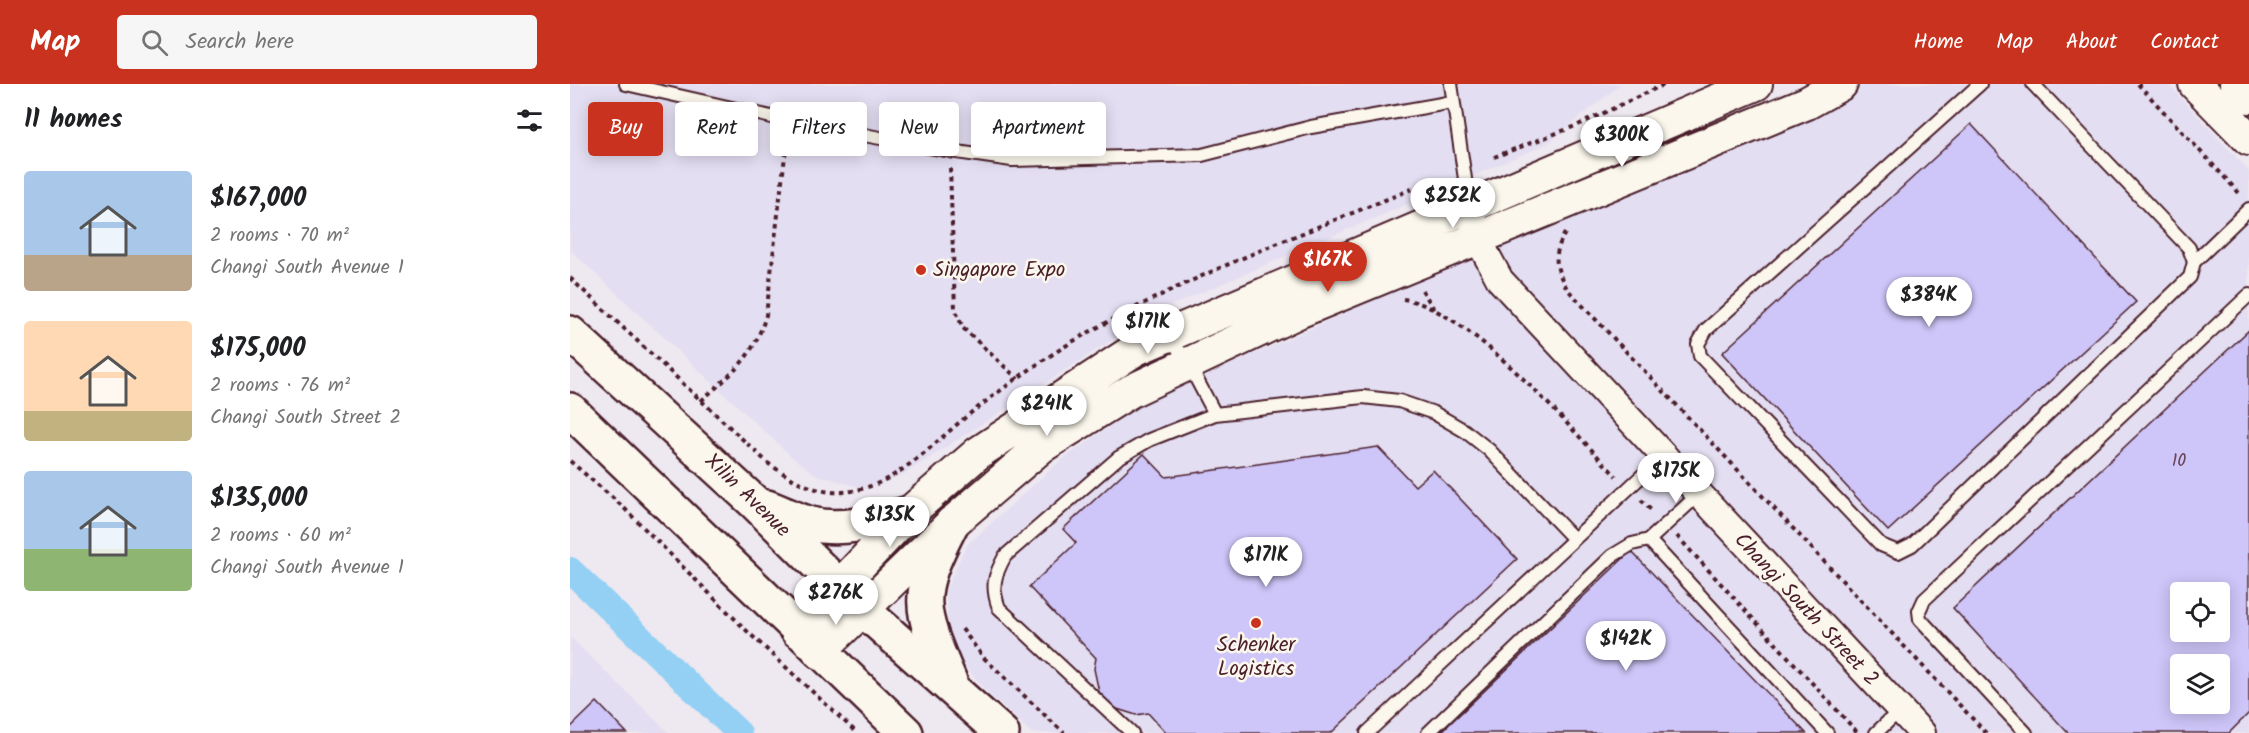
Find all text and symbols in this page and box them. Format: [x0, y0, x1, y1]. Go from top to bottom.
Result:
search box [117, 15, 537, 69]
text: Map [30, 20, 81, 65]
text: Search here [186, 25, 294, 60]
icon: search [138, 26, 171, 59]
text: Home [1914, 26, 1963, 59]
text: Map [1996, 26, 2033, 59]
text: About [2066, 26, 2117, 59]
text: Contact [2150, 26, 2219, 59]
text: 11 homes [24, 99, 122, 141]
chip: Buy [588, 102, 663, 156]
chip: Rent [675, 102, 758, 156]
chip: Filters [770, 102, 867, 156]
chip: New [879, 102, 959, 156]
chip: Apartment [971, 102, 1106, 156]
icon: filters [513, 104, 546, 137]
pin: $300K [1580, 117, 1664, 168]
text: $300K [1594, 120, 1650, 152]
text: $167,000 [210, 178, 306, 220]
pin: $252K [1411, 178, 1495, 229]
text: $252K [1424, 181, 1482, 213]
icon: home [72, 195, 144, 267]
text: 2 rooms · 70 m² [210, 220, 349, 252]
pin: $167K [1286, 242, 1370, 293]
text: $167K [1303, 245, 1353, 277]
text: Changi South Avenue 1 [210, 252, 404, 284]
place label: Singapore Expo [933, 254, 1065, 287]
marker: Singapore Expo [914, 263, 928, 277]
pin: $384K [1887, 277, 1971, 328]
text: $384K [1900, 280, 1958, 312]
pin: $171K [1106, 304, 1190, 355]
text: $171K [1125, 307, 1171, 339]
text: $175,000 [210, 328, 306, 370]
icon: home [72, 345, 144, 417]
text: 2 rooms · 76 m² [210, 370, 350, 402]
pin: $241K [1005, 386, 1089, 437]
text: $241K [1021, 389, 1073, 421]
text: Changi South Street 2 [210, 402, 401, 434]
street label: Xilin Avenue [696, 446, 798, 546]
house number: 10 [2172, 447, 2186, 476]
pin: $175K [1634, 453, 1718, 504]
text: $175K [1651, 456, 1701, 488]
text: $135,000 [210, 478, 307, 520]
icon: home [72, 495, 144, 567]
pin: $135K [848, 497, 932, 548]
text: $135K [865, 500, 915, 532]
text: 2 rooms · 60 m² [210, 520, 351, 552]
street label: Changi South Street 2 [1725, 525, 1887, 695]
pin: $171K [1224, 537, 1308, 588]
text: $171K [1243, 540, 1289, 572]
text: Changi South Avenue 1 [210, 552, 404, 584]
pin: $276K [794, 575, 878, 626]
text: $276K [808, 578, 864, 610]
map controls [2170, 582, 2230, 714]
button: locate [2170, 582, 2230, 642]
marker: Schenker Logistics [1249, 616, 1263, 630]
pin: $142K [1584, 621, 1668, 672]
text: $142K [1600, 624, 1652, 656]
place label: Schenker Logistics [1217, 629, 1296, 686]
button: layers [2170, 654, 2230, 714]

